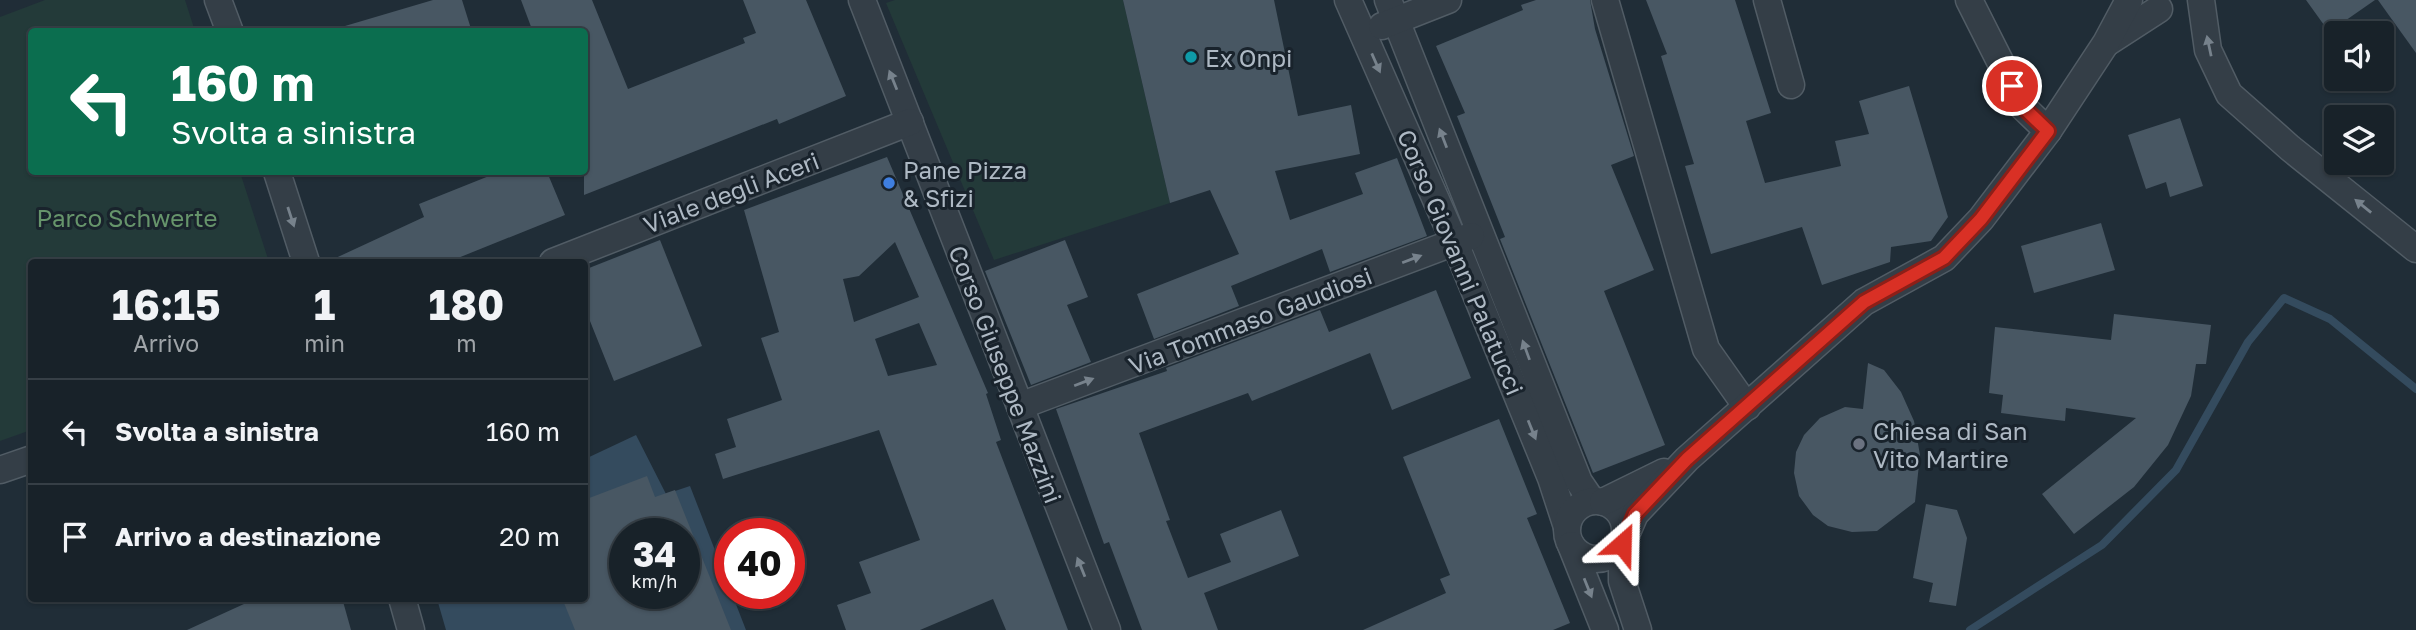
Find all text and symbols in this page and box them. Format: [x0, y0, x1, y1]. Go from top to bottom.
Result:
map controls [2324, 21, 2394, 175]
button: sound [2324, 21, 2394, 91]
one-way arrow [2203, 34, 2214, 56]
place label: Ex Onpi [1205, 43, 1293, 72]
marker: Ex Onpi [1183, 49, 1199, 65]
one-way arrow [1370, 52, 1381, 73]
text: 160 m [171, 53, 314, 112]
icon: left [56, 56, 147, 147]
pin [1982, 56, 2042, 116]
icon: arrive [1993, 67, 2031, 105]
one-way arrow [888, 70, 899, 91]
button: layers [2324, 105, 2394, 175]
text: Svolta a sinistra [171, 113, 416, 151]
street label: Corso Giovanni Palatucci [1392, 125, 1530, 399]
one-way arrow [1438, 127, 1449, 148]
street label: Viale degli Aceri [639, 145, 823, 239]
place label: Pane Pizza & Sfizi [903, 155, 1027, 212]
marker: Pane Pizza & Sfizi [881, 175, 897, 191]
one-way arrow [2354, 199, 2371, 214]
park label: Parco Schwerte [36, 203, 218, 232]
one-way arrow [286, 207, 297, 228]
street label: Corso Giuseppe Mazzini [943, 241, 1069, 507]
one-way arrow [1402, 254, 1423, 265]
street label: Via Tommaso Gaudiosi [1124, 260, 1376, 380]
text: 16:15 [112, 279, 221, 329]
text: 1 [314, 279, 335, 329]
text: 180 [429, 279, 504, 329]
text: Arrivo [133, 329, 199, 357]
text: min [304, 329, 345, 357]
text: m [456, 329, 477, 357]
one-way arrow [1520, 339, 1531, 360]
one-way arrow [1074, 377, 1095, 388]
icon: left [56, 413, 94, 451]
text: Svolta a sinistra [115, 416, 319, 447]
text: 160 m [486, 416, 560, 447]
place label: Chiesa di San Vito Martire [1873, 416, 2028, 473]
one-way arrow [1526, 419, 1537, 440]
marker: Chiesa di San Vito Martire [1851, 436, 1867, 452]
position arrow [1585, 507, 1659, 581]
icon: arrive [56, 518, 94, 556]
speed limit sign: 40 [714, 518, 805, 609]
text: Arrivo a destinazione [115, 521, 381, 552]
text: 20 m [499, 521, 560, 552]
text: 34 [633, 533, 676, 575]
one-way arrow [1075, 557, 1087, 577]
text: km/h [632, 570, 677, 592]
one-way arrow [1583, 577, 1594, 598]

